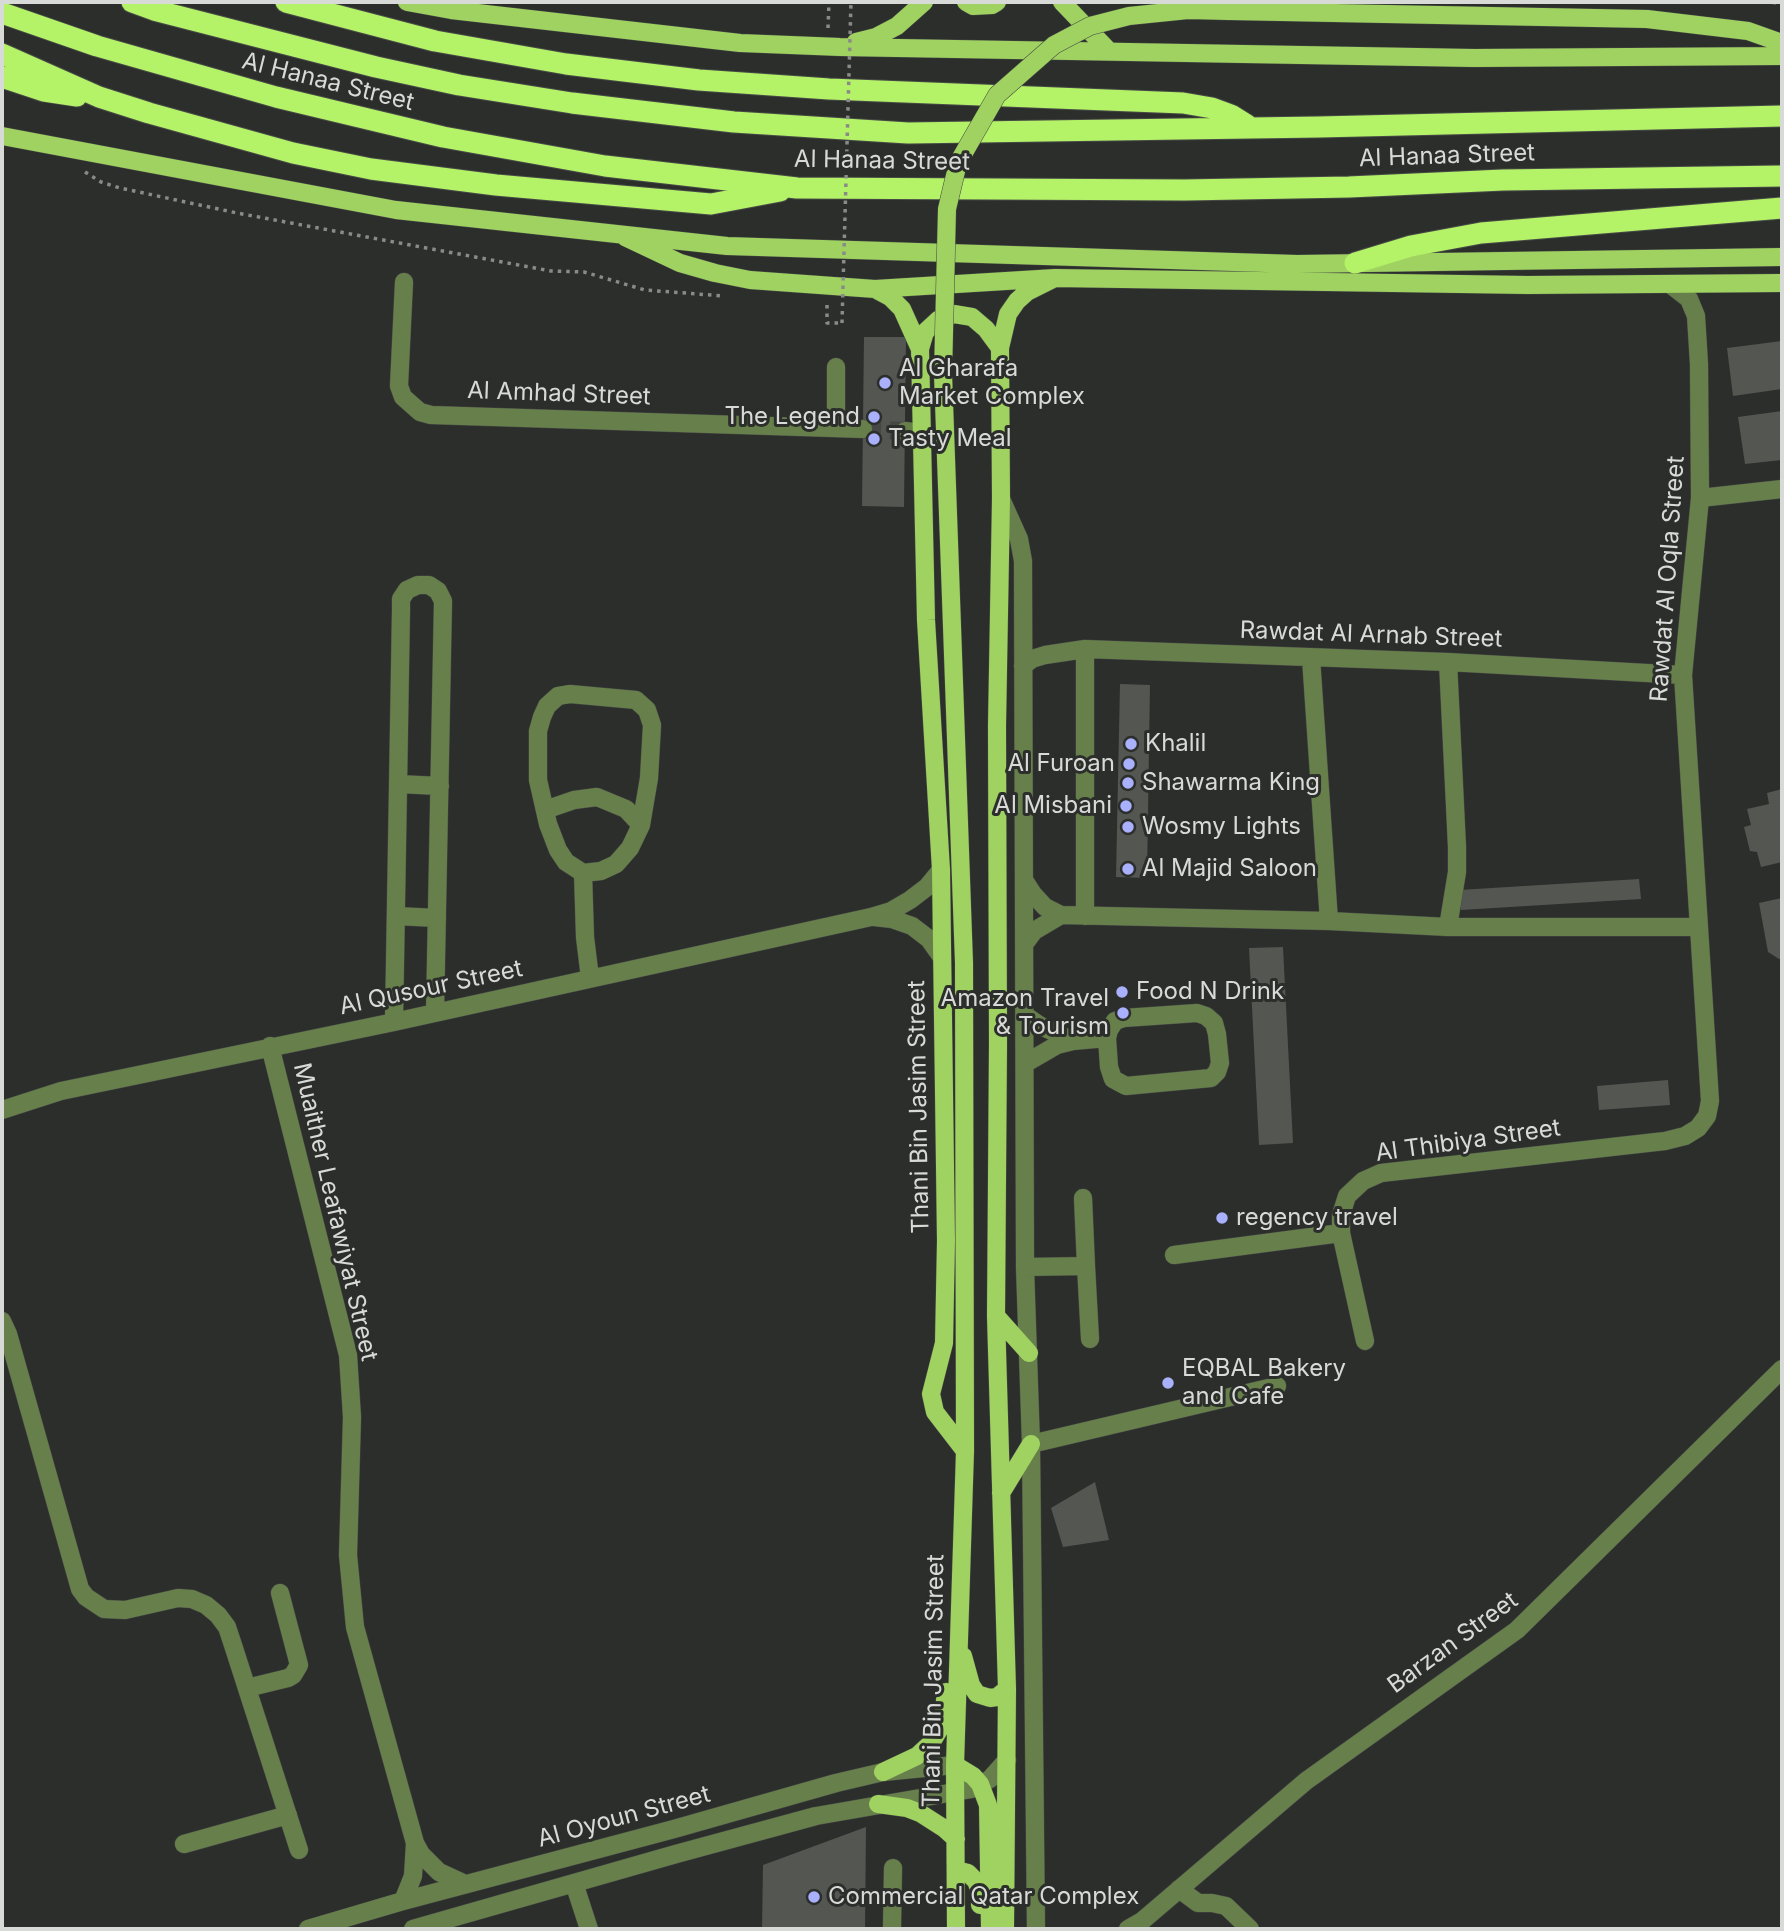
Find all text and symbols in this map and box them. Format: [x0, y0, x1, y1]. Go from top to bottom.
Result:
street label: Al Hanaa Street [239, 47, 417, 117]
street label: Al Hanaa Street [1359, 139, 1535, 173]
street label: Al Hanaa Street [794, 145, 970, 177]
place label: Al Gharafa Market Complex [899, 355, 1085, 411]
marker: Al Gharafa Market Complex [877, 375, 893, 391]
street label: Al Amhad Street [467, 376, 651, 412]
place label: The Legend [724, 403, 860, 431]
marker: The Legend [866, 409, 882, 425]
place label: Tasty Meal [888, 425, 1012, 453]
marker: Tasty Meal [866, 431, 882, 447]
street label: Rawdat Al Oqla Street [1645, 455, 1691, 703]
street label: Rawdat Al Arnab Street [1239, 616, 1503, 654]
place label: Khalil [1145, 730, 1206, 758]
marker: Khalil [1123, 736, 1139, 752]
place label: Al Furoan [1007, 750, 1115, 778]
marker: Al Furoan [1121, 756, 1137, 772]
place label: Shawarma King [1142, 769, 1320, 797]
marker: Shawarma King [1120, 775, 1136, 791]
place label: Al Misbani [994, 792, 1112, 820]
marker: Al Misbani [1118, 798, 1134, 814]
place label: Wosmy Lights [1142, 813, 1301, 841]
marker: Wosmy Lights [1120, 819, 1136, 835]
place label: Al Majid Saloon [1142, 855, 1317, 883]
marker: Al Majid Saloon [1120, 861, 1136, 877]
street label: Al Qusour Street [337, 955, 525, 1021]
place label: Food N Drink [1136, 978, 1284, 1006]
street label: Thani Bin Jasim Street [902, 980, 936, 1234]
marker: Food N Drink [1114, 984, 1130, 1000]
place label: Amazon Travel & Tourism [941, 985, 1109, 1041]
marker: Amazon Travel & Tourism [1115, 1005, 1131, 1021]
street label: Muaither Leafawiyat Street [287, 1060, 383, 1364]
street label: Al Thibiya Street [1374, 1114, 1562, 1168]
place label: regency travel [1236, 1204, 1398, 1232]
marker: regency travel [1214, 1210, 1230, 1226]
place label: EQBAL Bakery and Cafe [1182, 1355, 1346, 1411]
marker: EQBAL Bakery and Cafe [1160, 1375, 1176, 1391]
street label: Thani Bin Jasim Street [917, 1554, 951, 1808]
street label: Barzan Street [1382, 1586, 1524, 1700]
street label: Al Oyoun Street [534, 1780, 714, 1854]
place label: Commercial Qatar Complex [828, 1883, 1139, 1911]
marker: Commercial Qatar Complex [806, 1889, 822, 1905]

